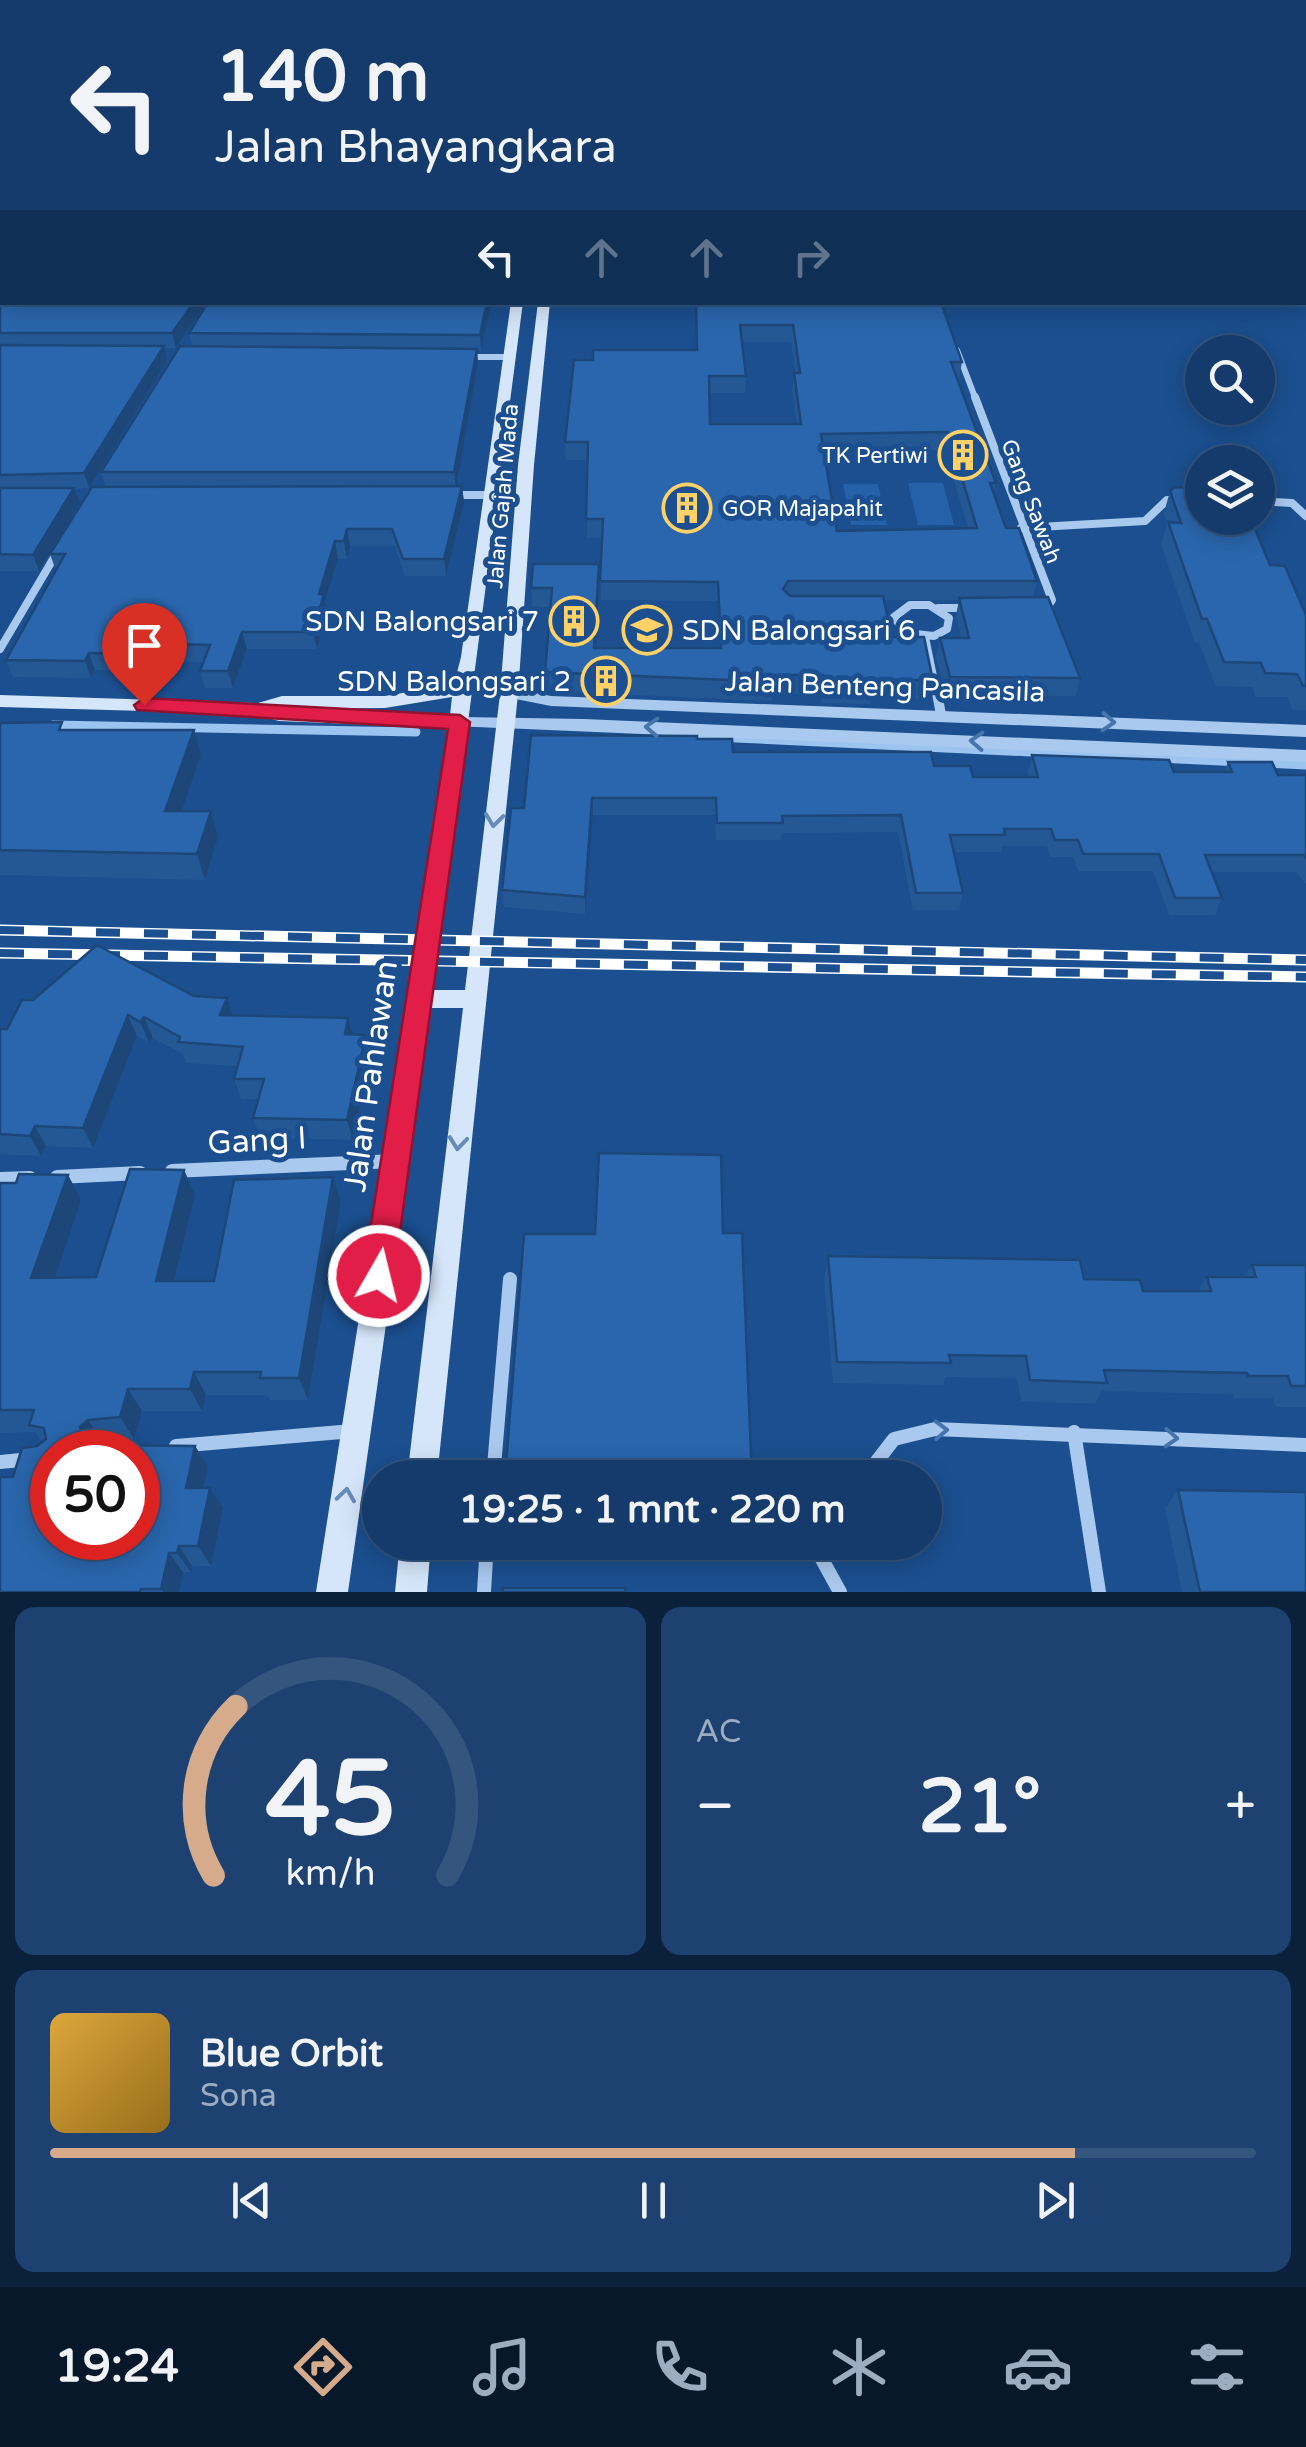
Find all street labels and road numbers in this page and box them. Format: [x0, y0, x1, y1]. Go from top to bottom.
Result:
street label: Jalan Gajah Mada [482, 403, 524, 590]
street label: Gang Sawah [995, 436, 1067, 567]
street label: Jalan Benteng Pancasila [724, 664, 1046, 710]
street label: Jalan Pahlawan [336, 958, 406, 1194]
street label: Gang I [206, 1119, 308, 1163]

